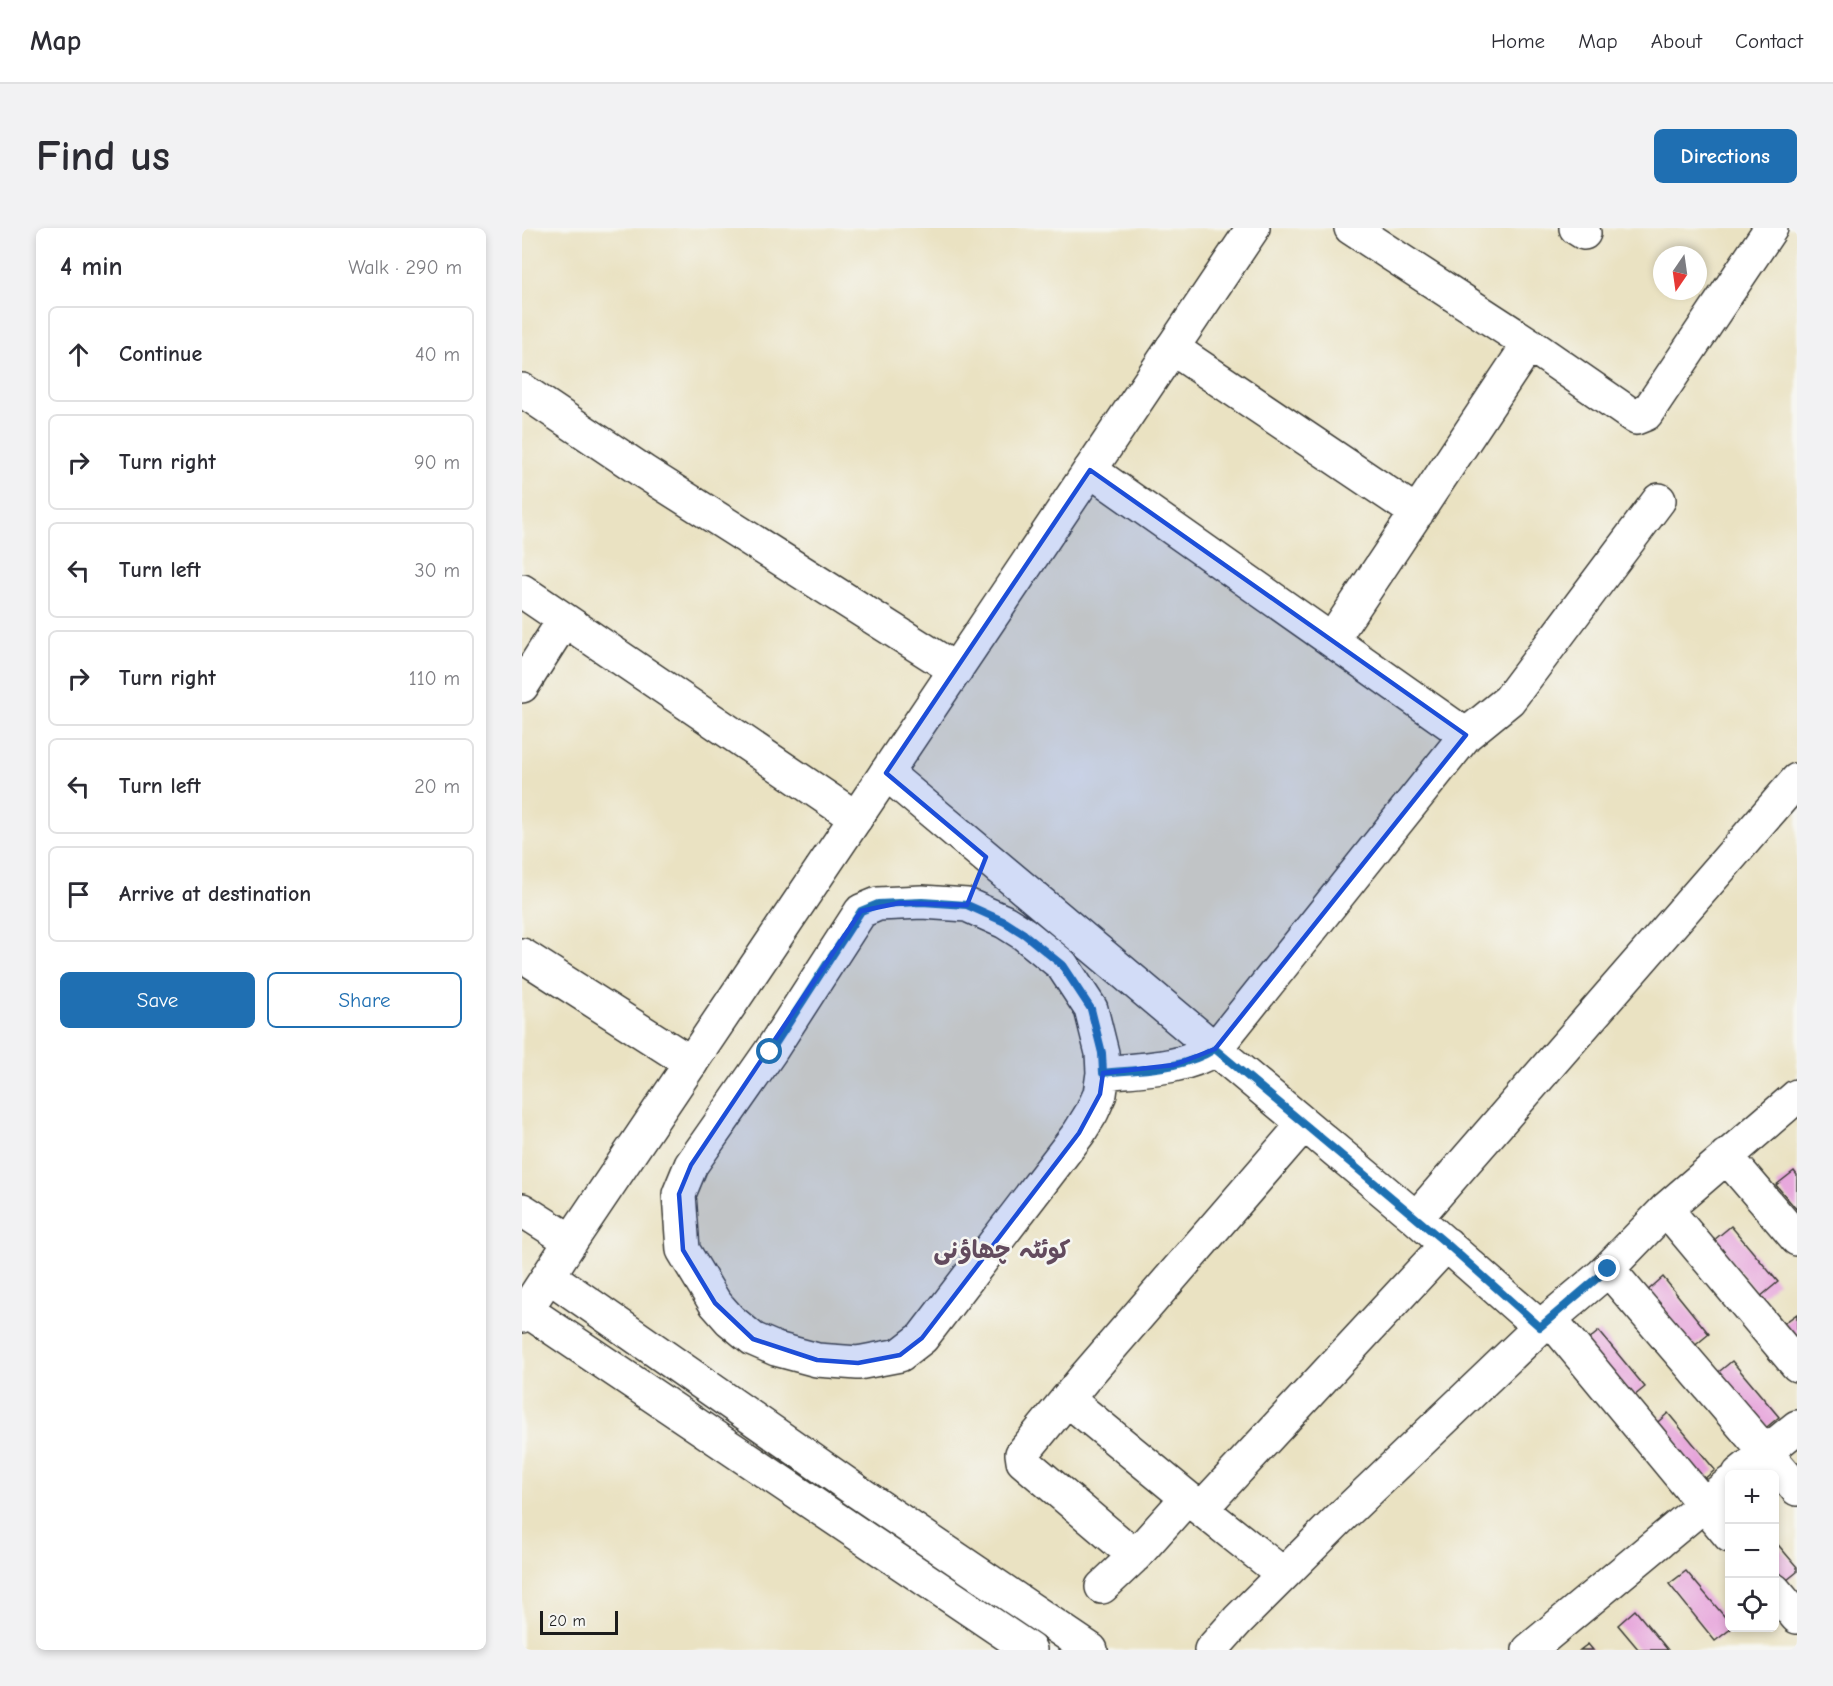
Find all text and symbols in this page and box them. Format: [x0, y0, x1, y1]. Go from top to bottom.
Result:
text: Map [30, 25, 81, 57]
text: Home [1491, 29, 1545, 53]
text: Map [1578, 29, 1618, 53]
text: About [1651, 29, 1702, 53]
text: Contact [1735, 29, 1803, 53]
button: Directions [1654, 129, 1797, 183]
text: Find us [36, 132, 170, 181]
north arrow [1653, 246, 1707, 300]
text: 4 min [60, 252, 123, 282]
text: Walk · 290 m [348, 256, 462, 279]
icon: ahead [62, 338, 95, 371]
text: Continue [119, 341, 202, 367]
text: 40 m [415, 343, 460, 366]
icon: right [62, 446, 95, 479]
text: Turn right [119, 449, 216, 475]
text: 90 m [414, 451, 460, 474]
icon: left [62, 554, 95, 587]
text: Turn left [119, 557, 201, 583]
text: 30 m [414, 559, 460, 582]
icon: right [62, 662, 95, 695]
text: Turn right [119, 665, 216, 691]
text: 110 m [409, 667, 460, 690]
icon: left [62, 770, 95, 803]
text: Turn left [119, 773, 201, 799]
text: 20 m [414, 775, 460, 798]
icon: arrive [62, 878, 95, 911]
text: Arrive at destination [119, 881, 311, 907]
button: Save [60, 972, 255, 1028]
button: Share [267, 972, 462, 1028]
route start [756, 1038, 782, 1064]
district label: کوئٹہ چھاؤنی [934, 1236, 1071, 1265]
route end [1594, 1255, 1620, 1281]
map controls [1725, 1470, 1779, 1632]
button: + [1725, 1470, 1779, 1524]
button: − [1725, 1524, 1779, 1578]
button: locate [1725, 1578, 1779, 1632]
scale bar [540, 1608, 618, 1636]
text: 20 m [549, 1612, 586, 1630]

